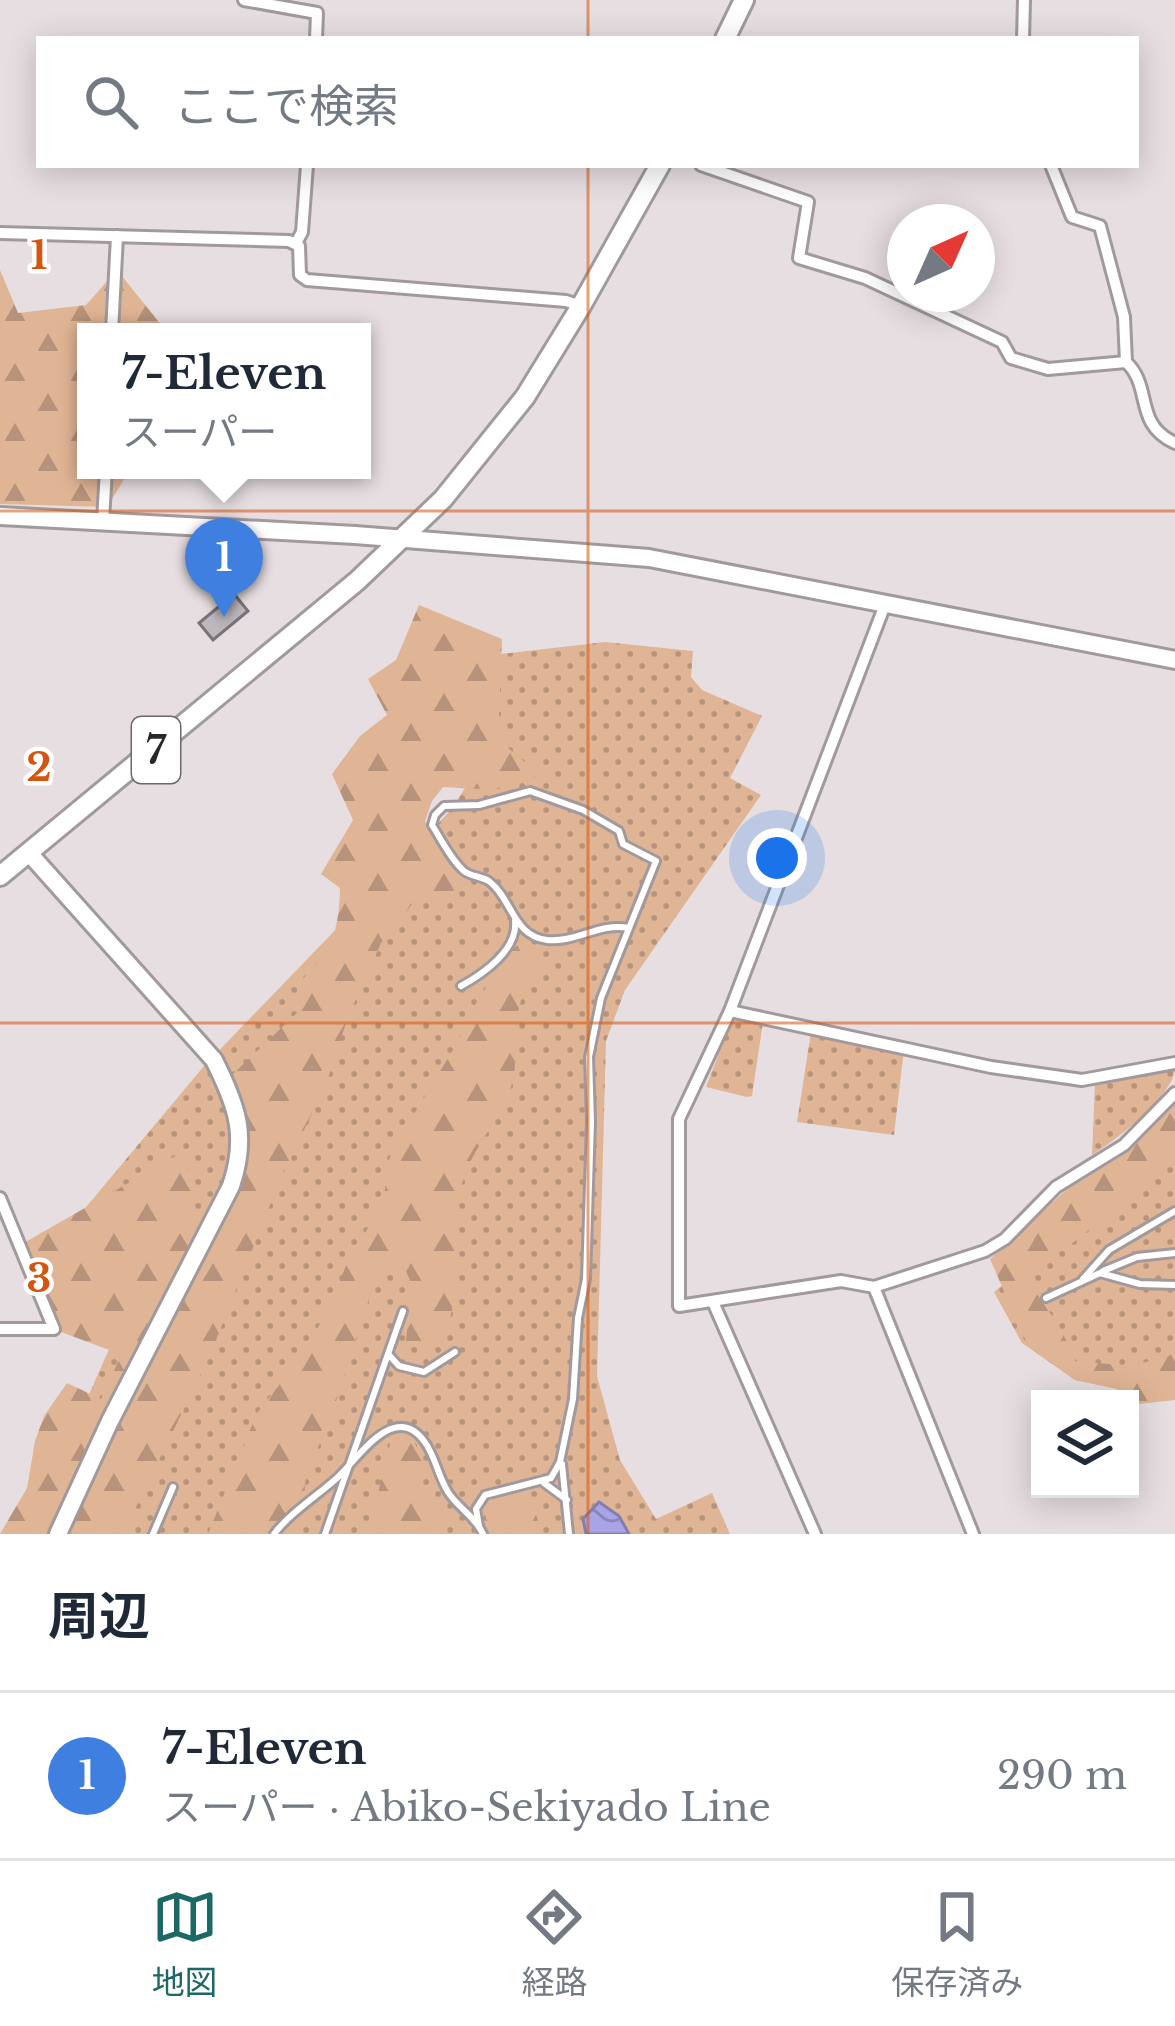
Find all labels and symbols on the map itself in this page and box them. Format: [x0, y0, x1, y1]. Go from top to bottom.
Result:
north arrow [887, 204, 995, 312]
text: 1 [30, 231, 48, 280]
pin: 1 [185, 518, 263, 617]
road number: 7 [132, 717, 180, 783]
text: 2 [26, 743, 52, 792]
your location [747, 828, 807, 888]
text: 3 [27, 1254, 51, 1303]

